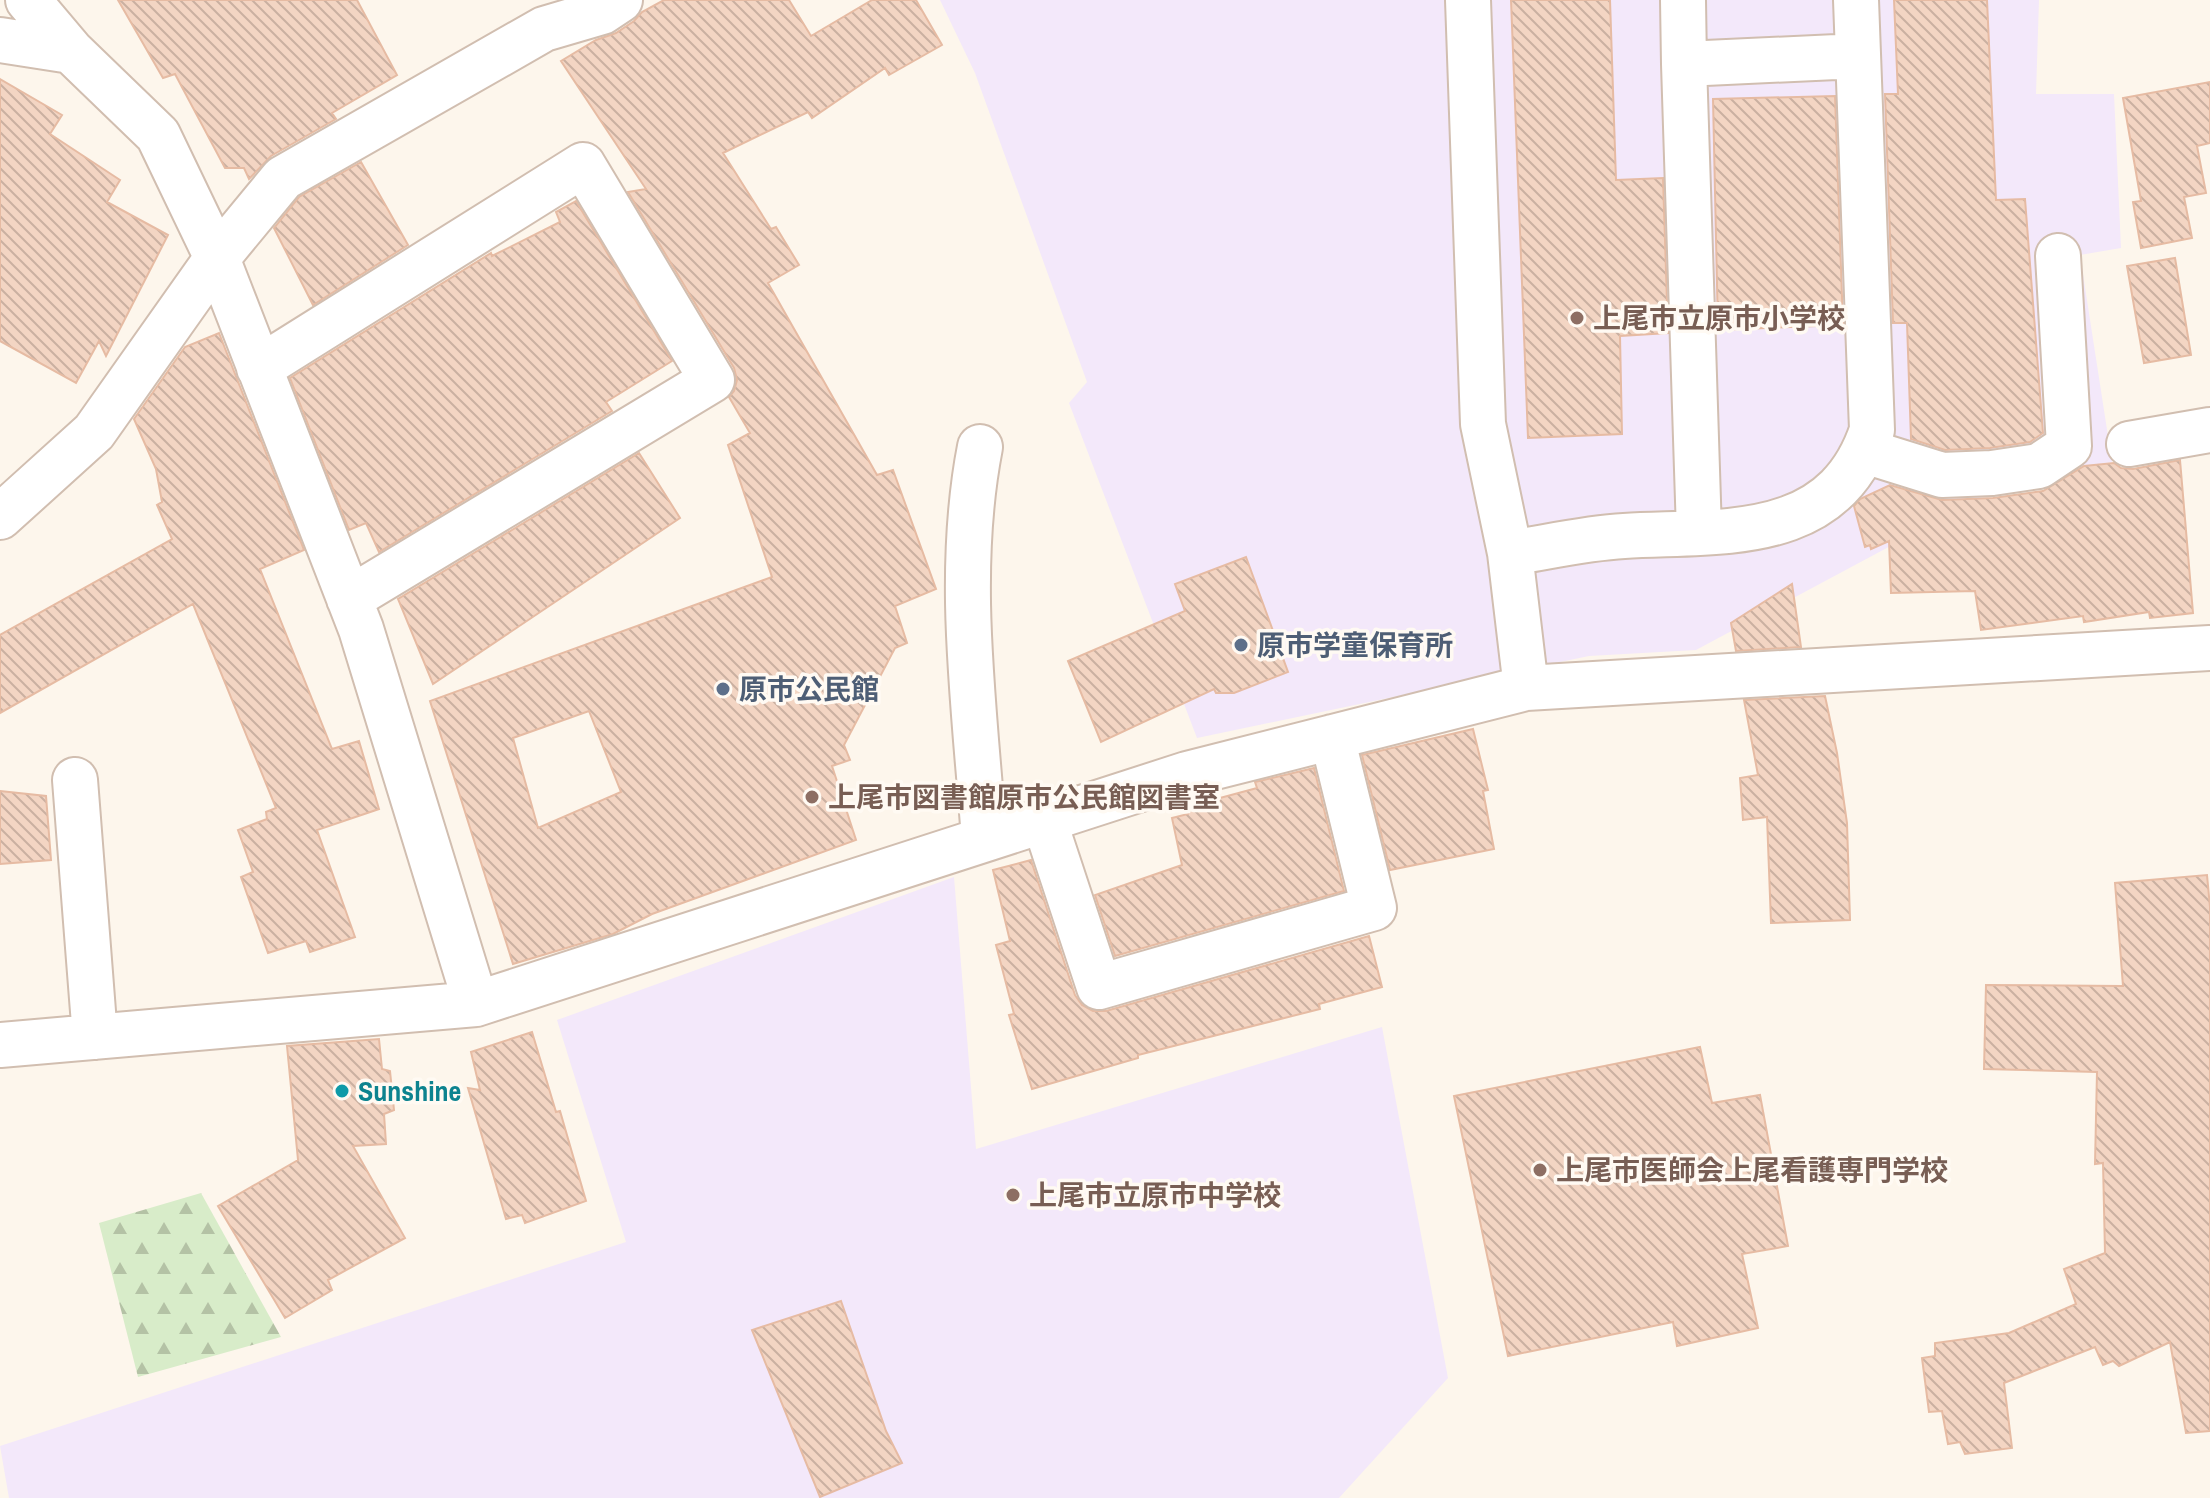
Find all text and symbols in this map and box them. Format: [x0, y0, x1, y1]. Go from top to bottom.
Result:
place label: 上尾市立原市小学校 [1593, 299, 1845, 337]
marker: 上尾市立原市小学校 [1568, 309, 1586, 327]
place label: 原市学童保育所 [1257, 626, 1453, 664]
marker: 原市学童保育所 [1232, 636, 1250, 654]
place label: 原市公民館 [739, 670, 879, 708]
marker: 原市公民館 [714, 680, 732, 698]
place label: 上尾市図書館原市公民館図書室 [828, 778, 1220, 816]
marker: 上尾市図書館原市公民館図書室 [803, 788, 821, 806]
place label: Sunshine [358, 1072, 461, 1110]
marker: Sunshine [333, 1082, 351, 1100]
place label: 上尾市医師会上尾看護専門学校 [1556, 1151, 1948, 1189]
marker: 上尾市医師会上尾看護専門学校 [1531, 1161, 1549, 1179]
place label: 上尾市立原市中学校 [1029, 1176, 1281, 1214]
marker: 上尾市立原市中学校 [1004, 1186, 1022, 1204]

